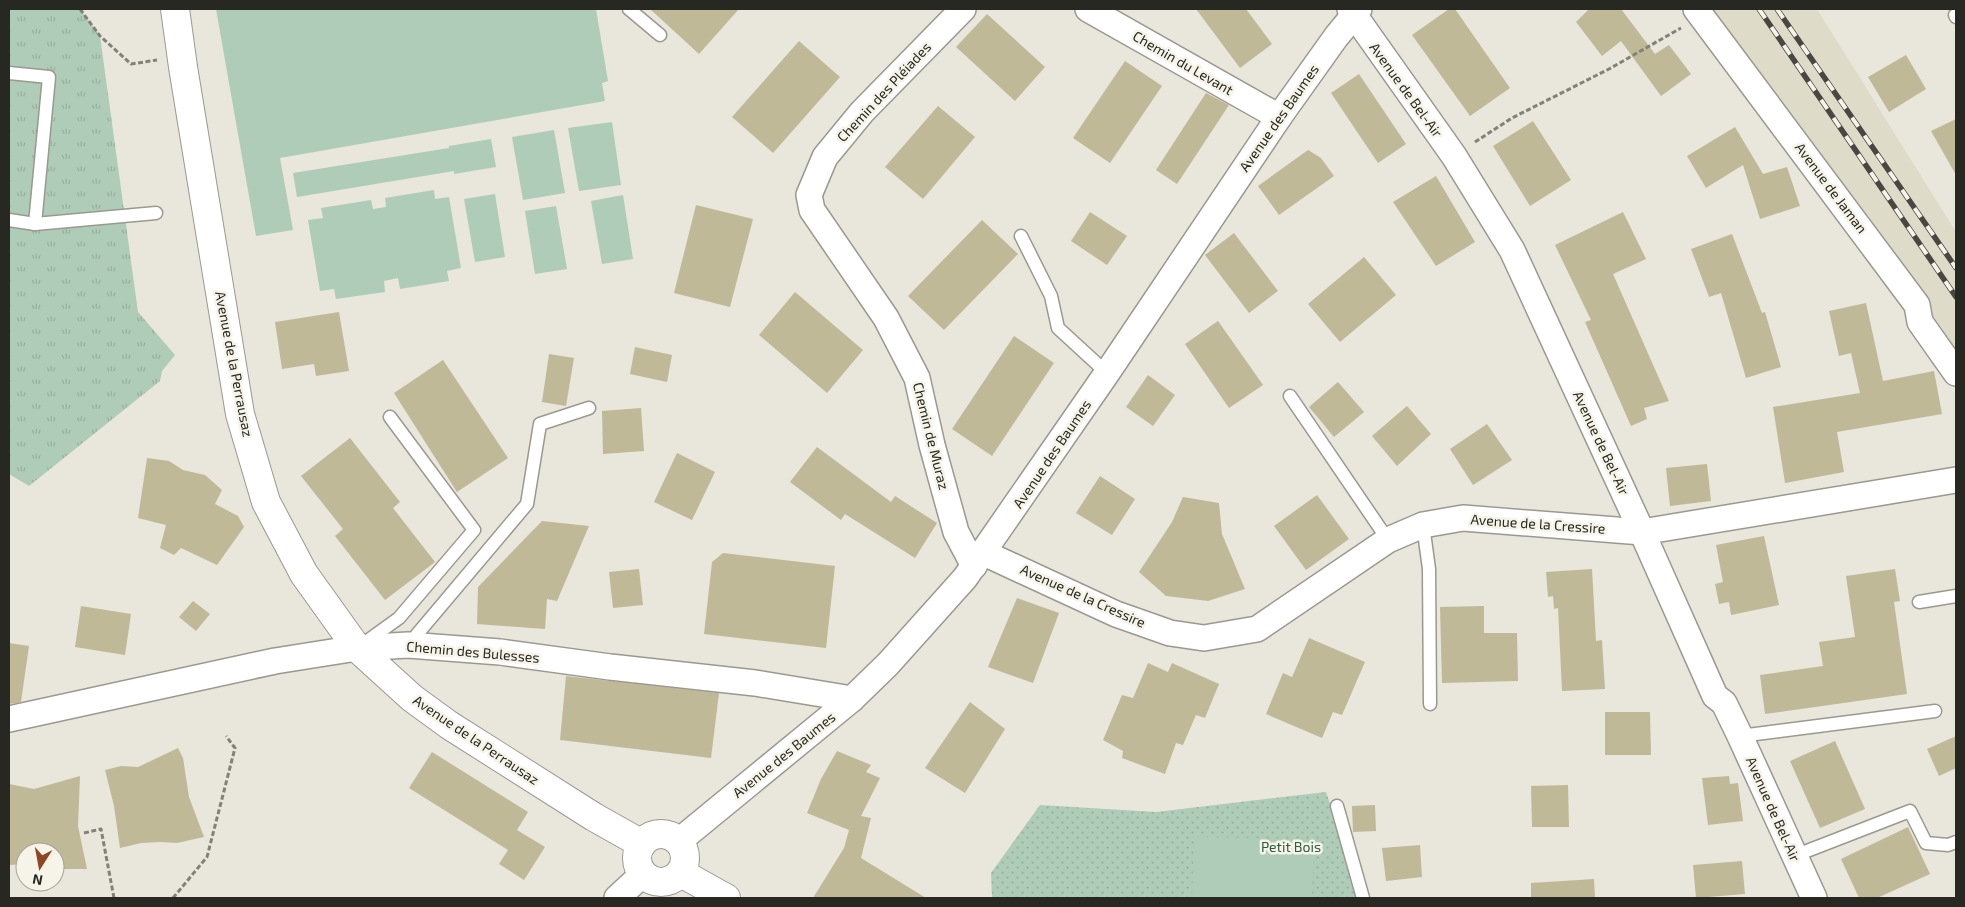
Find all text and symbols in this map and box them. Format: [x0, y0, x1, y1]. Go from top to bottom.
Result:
street label: Chemin du Levant [1130, 27, 1236, 98]
street label: Chemin des Pléiades [833, 38, 934, 145]
street label: Avenue de Bel-Air [1366, 39, 1447, 141]
street label: Avenue des Baumes [1235, 61, 1322, 175]
street label: Avenue de Jaman [1792, 139, 1871, 236]
street label: Avenue de la Perrausaz [212, 290, 257, 438]
street label: Chemin de Muraz [910, 380, 953, 491]
street label: Avenue de Bel-Air [1570, 388, 1633, 498]
street label: Avenue des Baumes [1009, 396, 1094, 511]
street label: Avenue de la Cressire [1470, 510, 1606, 537]
street label: Avenue de la Cressire [1018, 560, 1148, 631]
street label: Chemin des Bulesses [406, 637, 540, 666]
street label: Avenue de la Perrausaz [410, 691, 542, 788]
street label: Avenue des Baumes [729, 708, 838, 801]
street label: Avenue de Bel-Air [1743, 754, 1804, 864]
park label: Petit Bois [1261, 838, 1321, 855]
north arrow [15, 842, 65, 892]
text: N [31, 871, 44, 890]

